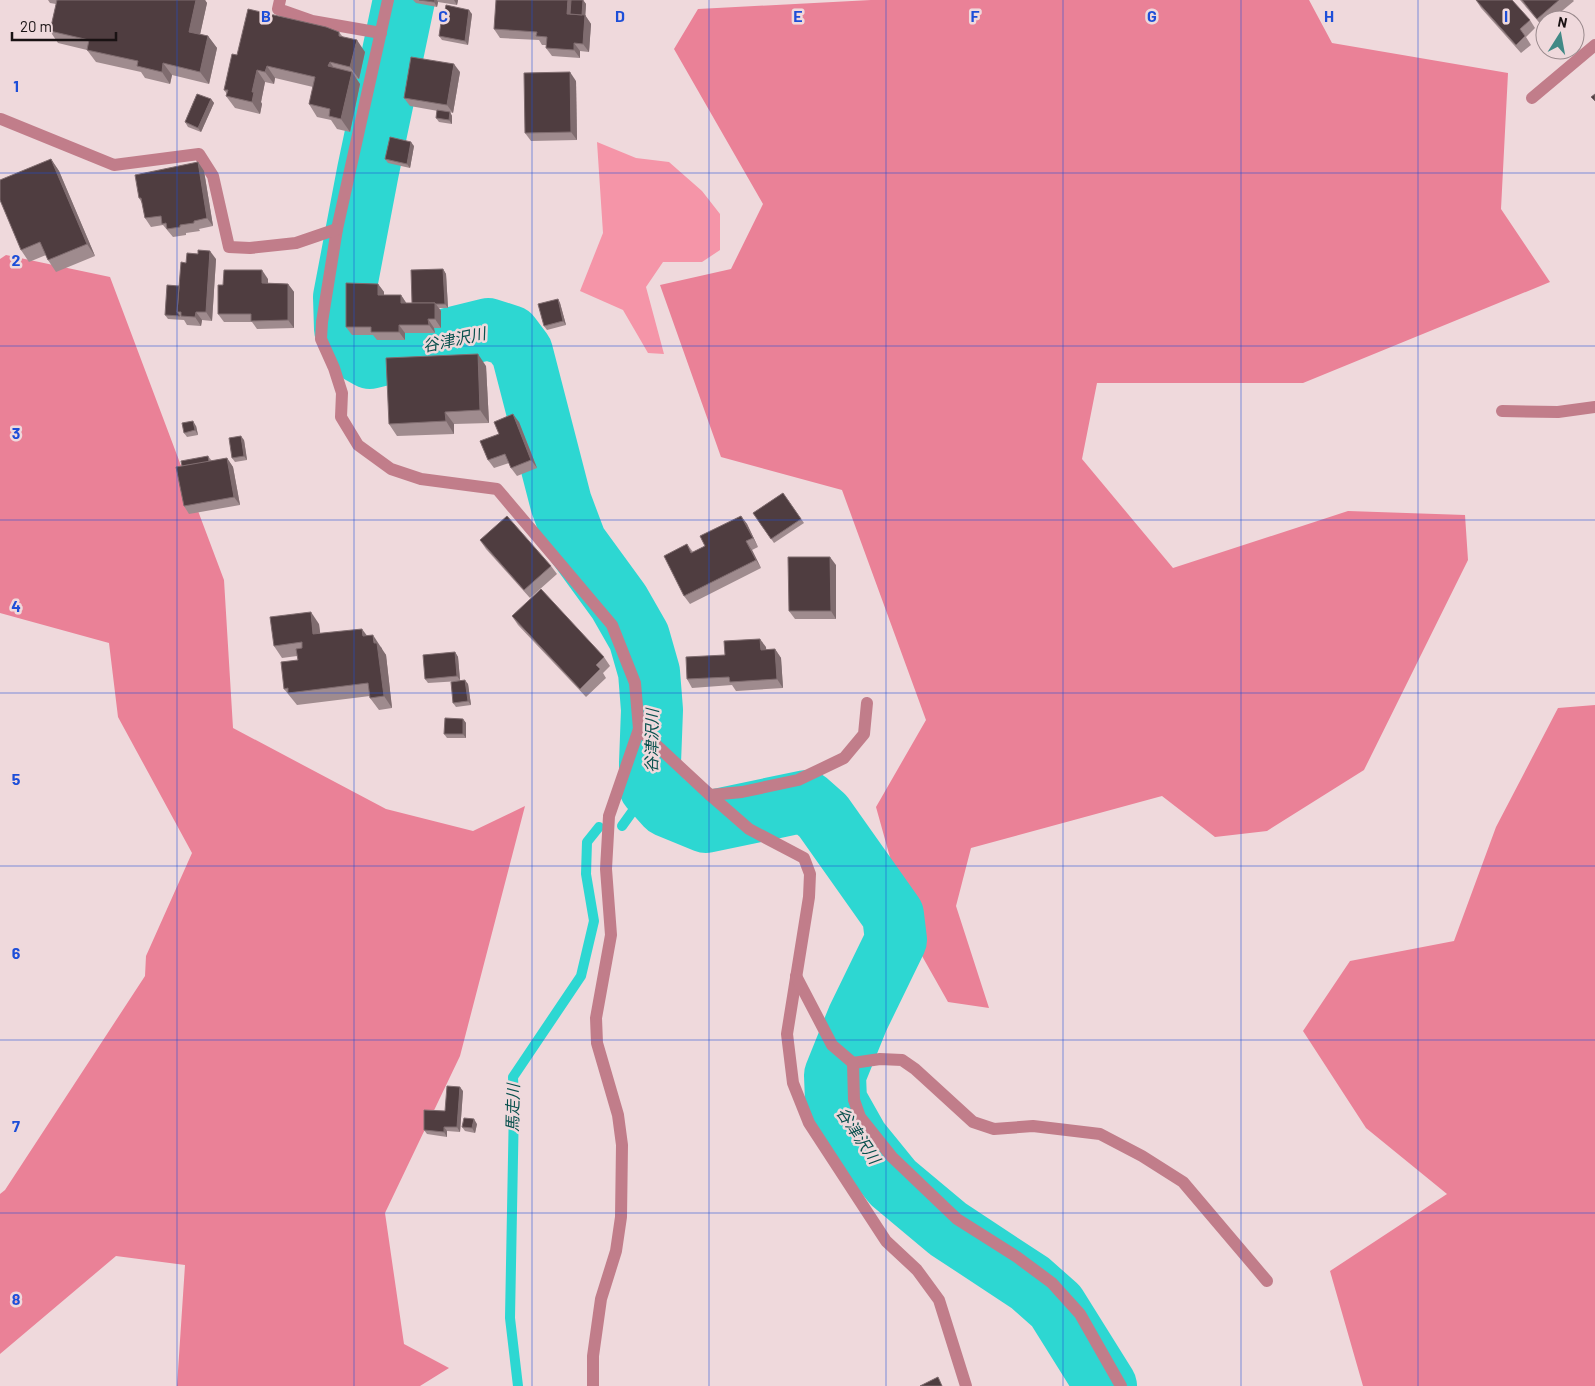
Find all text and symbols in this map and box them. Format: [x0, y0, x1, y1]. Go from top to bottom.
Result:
text: B [261, 6, 271, 25]
text: C [438, 6, 448, 25]
text: D [615, 6, 625, 25]
text: E [793, 6, 803, 25]
text: F [971, 6, 980, 25]
text: G [1147, 6, 1157, 25]
text: H [1324, 6, 1334, 25]
text: I [1504, 6, 1508, 25]
scale bar [12, 10, 116, 42]
north arrow [1535, 10, 1585, 60]
text: N [1556, 13, 1569, 31]
text: 20 m [20, 17, 52, 35]
text: 1 [13, 76, 19, 95]
text: 2 [12, 250, 21, 269]
water label: 谷津沢川 [421, 323, 489, 355]
text: 3 [12, 423, 20, 442]
text: 4 [11, 596, 21, 615]
water label: 谷津沢川 [641, 707, 661, 773]
text: 5 [12, 769, 21, 788]
text: 6 [12, 943, 21, 962]
water label: 馬走川 [502, 1082, 522, 1132]
water label: 谷津沢川 [833, 1103, 886, 1168]
text: 7 [12, 1116, 20, 1135]
text: 8 [12, 1289, 21, 1308]

